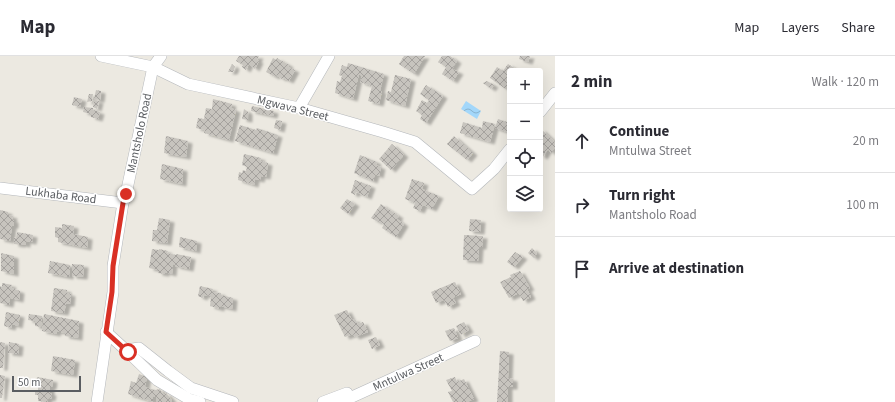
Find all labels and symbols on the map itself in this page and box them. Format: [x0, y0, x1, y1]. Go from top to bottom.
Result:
street label: Mgwava Street [255, 91, 330, 126]
street label: Mantsholo Road [123, 92, 156, 175]
street label: Lukhaba Road [24, 183, 97, 208]
route end [117, 185, 135, 203]
route start [119, 343, 137, 361]
street label: Mntulwa Street [370, 349, 446, 396]
scale bar [12, 374, 81, 393]

